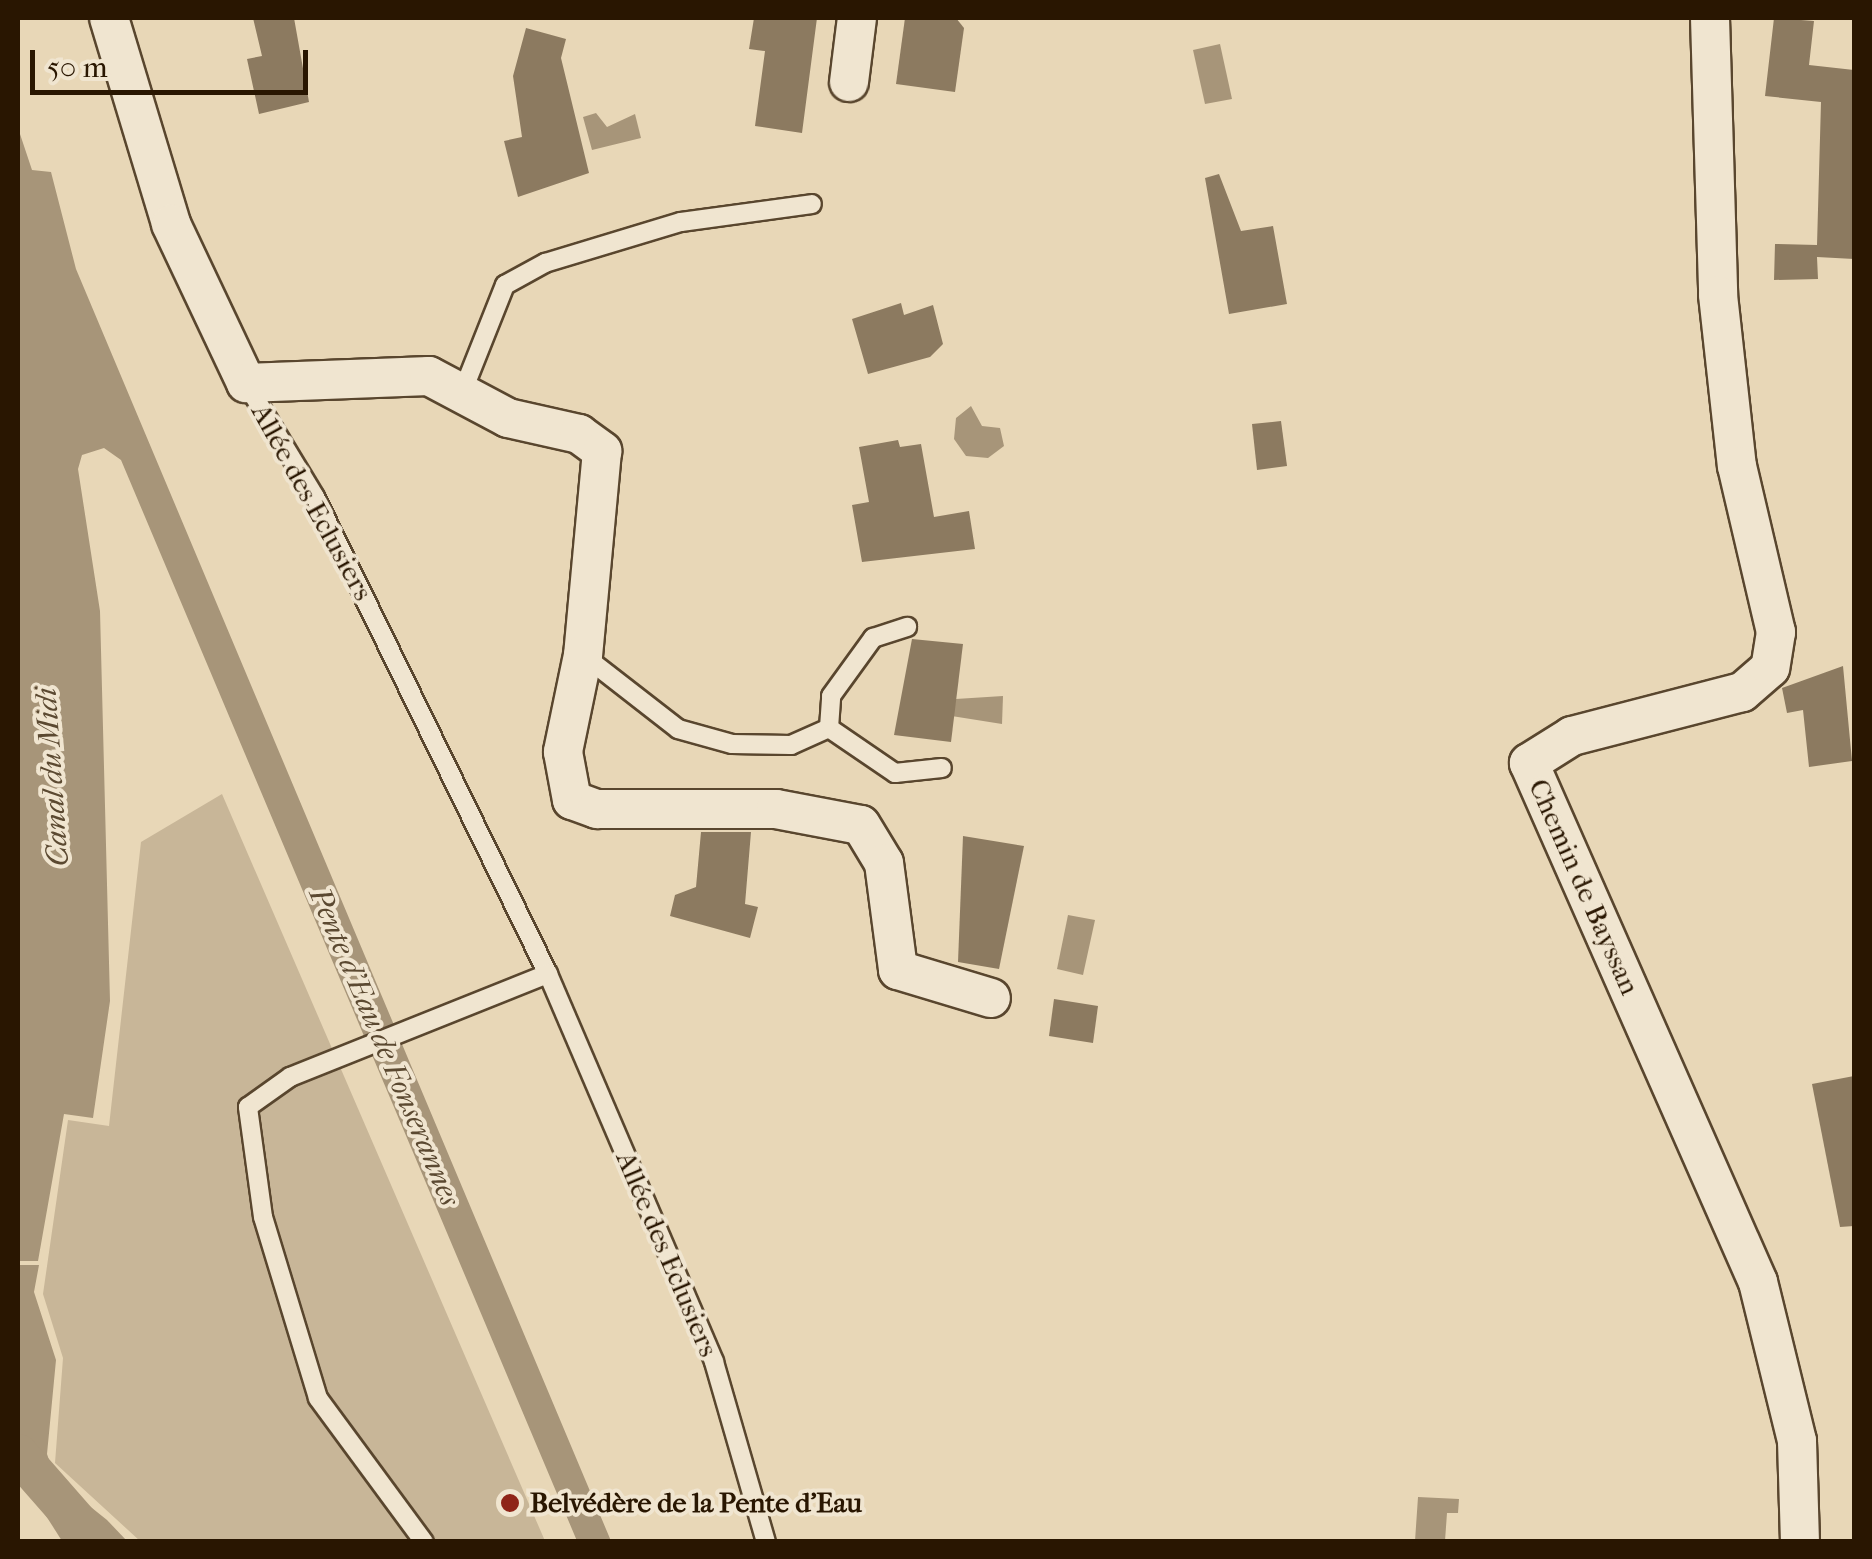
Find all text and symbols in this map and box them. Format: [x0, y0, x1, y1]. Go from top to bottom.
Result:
scale bar [35, 30, 312, 92]
text: 50 m [47, 50, 108, 85]
street label: Allée des Eclusiers [244, 398, 380, 606]
water label: Canal du Midi [29, 686, 77, 868]
street label: Chemin de Bayssan [1521, 774, 1647, 1000]
water label: Pente d'Eau de Fonserannes [301, 882, 467, 1212]
street label: Allée des Eclusiers [609, 1146, 725, 1362]
place label: Belvédère de la Pente d'Eau [530, 1486, 862, 1520]
marker: Belvédère de la Pente d'Eau [499, 1492, 521, 1514]

